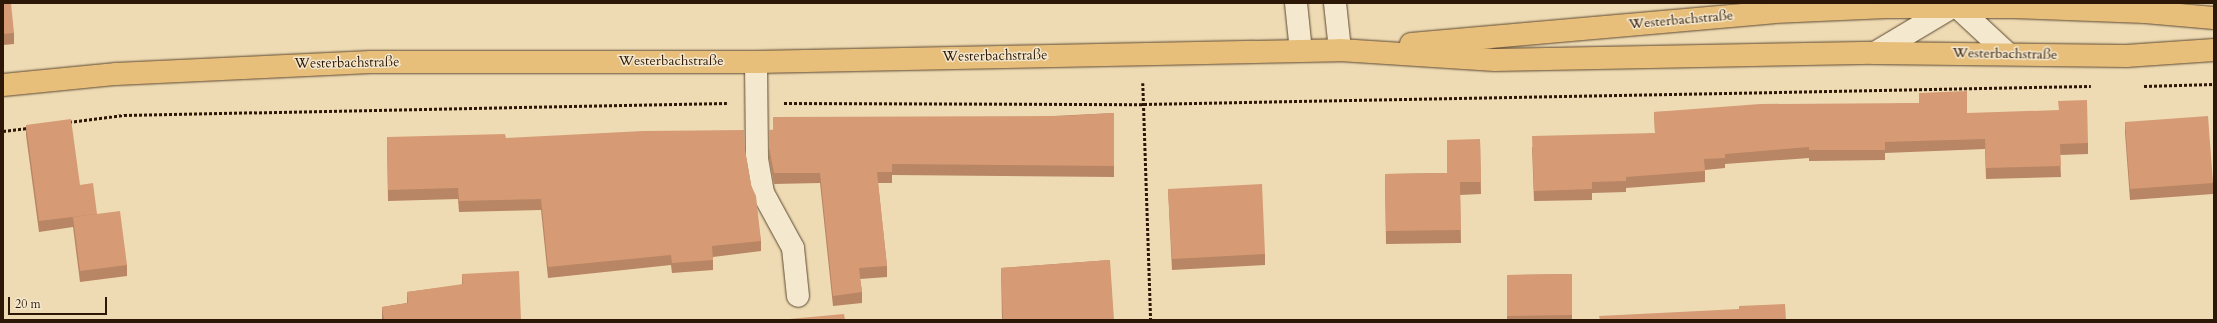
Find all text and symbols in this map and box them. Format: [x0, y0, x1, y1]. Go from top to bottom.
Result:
street label: Westerbachstraße [1628, 7, 1734, 33]
street label: Westerbachstraße [1952, 45, 2058, 63]
street label: Westerbachstraße [942, 47, 1048, 65]
street label: Westerbachstraße [619, 53, 723, 69]
street label: Westerbachstraße [294, 54, 400, 72]
scale bar [10, 289, 109, 315]
text: 20 m [15, 296, 41, 312]

